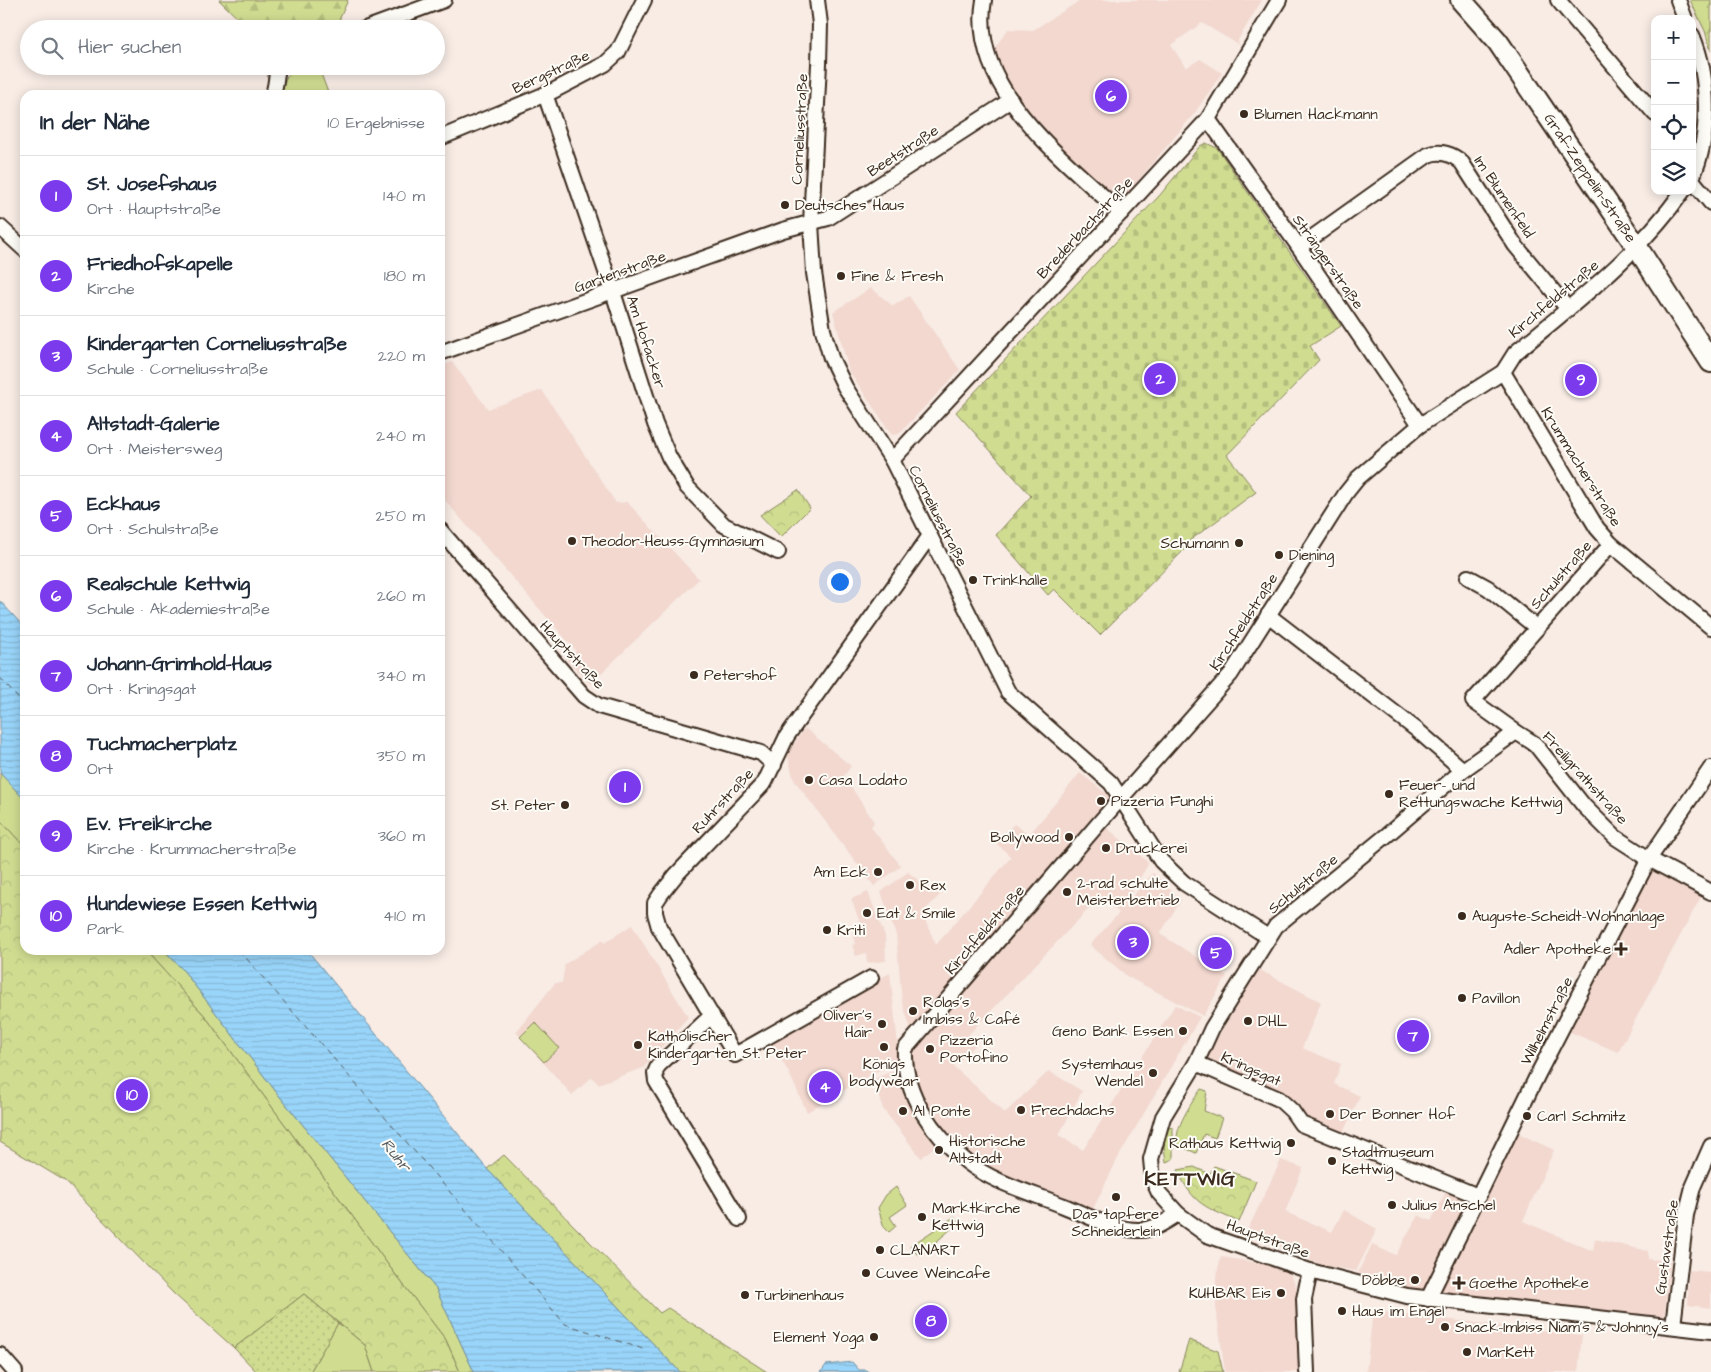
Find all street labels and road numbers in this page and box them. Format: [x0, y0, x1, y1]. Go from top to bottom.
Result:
street label: Bergstraße [509, 45, 594, 100]
street label: Corneliusstraße [787, 73, 813, 185]
street label: Graf-Zeppelin-Straße [1539, 109, 1641, 247]
street label: Beetstraße [863, 120, 943, 182]
street label: Im Blumenfeld [1469, 152, 1539, 242]
street label: Brederbachstraße [1032, 172, 1138, 284]
street label: Strängerstraße [1287, 210, 1369, 314]
street label: Gartenstraße [571, 246, 669, 298]
street label: Kirchfeldstraße [1504, 255, 1604, 343]
street label: Am Hofacker [621, 293, 671, 391]
street label: Krummacherstraße [1536, 403, 1626, 531]
street label: Corneliusstraße [903, 462, 973, 570]
street label: Schulstraße [1525, 536, 1597, 614]
street label: Kirchfeldstraße [1205, 569, 1283, 675]
street label: Hauptstraße [535, 616, 609, 694]
street label: Freiligrathstraße [1537, 727, 1633, 830]
street label: Ruhrstraße [687, 764, 759, 838]
street label: Schulstraße [1263, 849, 1343, 919]
street label: Kirchfeldstraße [940, 881, 1030, 979]
street label: Wilhelmstraße [1516, 973, 1578, 1069]
street label: Kringsgat [1217, 1046, 1284, 1092]
street label: Gustavstraße [1650, 1198, 1684, 1296]
street label: Hauptstraße [1224, 1214, 1312, 1264]

